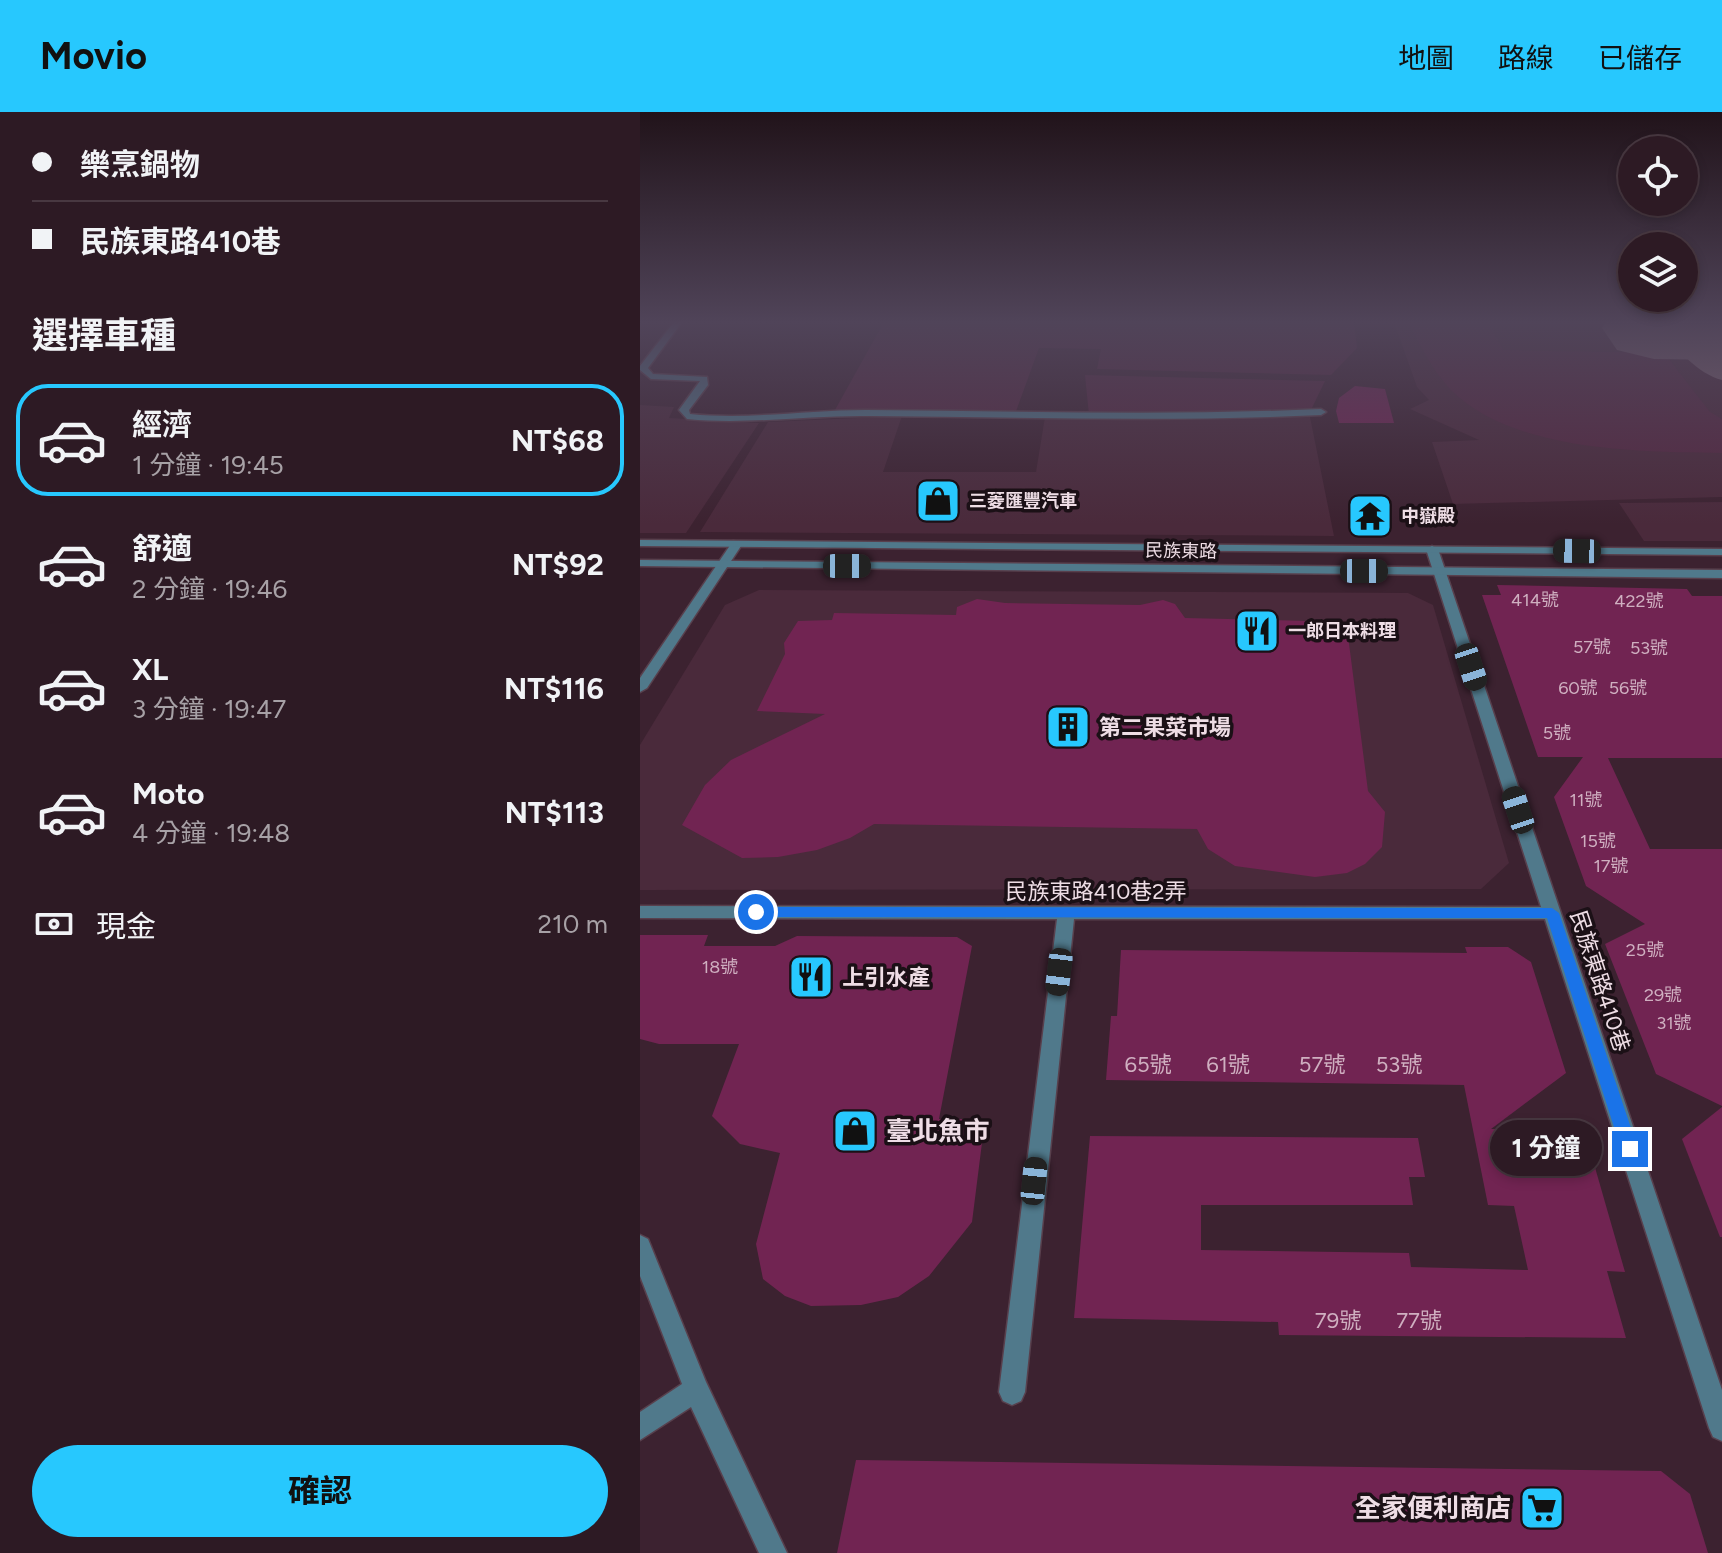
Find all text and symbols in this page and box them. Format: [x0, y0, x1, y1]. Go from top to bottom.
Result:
text: Movio [40, 33, 147, 79]
text: 地圖 [1398, 41, 1454, 75]
text: 路線 [1498, 41, 1554, 75]
text: 已儲存 [1598, 41, 1682, 75]
map controls [1618, 136, 1698, 312]
button: locate [1618, 136, 1698, 216]
text: 樂烹鍋物 [80, 146, 200, 183]
text: 民族東路410巷 [80, 223, 281, 260]
button: layers [1618, 232, 1698, 312]
text: 選擇車種 [32, 314, 176, 357]
icon: car [36, 404, 108, 476]
text: 經濟 [132, 406, 192, 443]
text: NT$68 [511, 422, 604, 459]
text: 1 分鐘 · 19:45 [132, 449, 284, 481]
shop icon: 三菱匯豐汽車 [914, 477, 962, 525]
place label: 三菱匯豐汽車 [969, 490, 1077, 512]
temple icon: 中嶽殿 [1346, 492, 1394, 540]
place label: 中嶽殿 [1401, 505, 1455, 527]
icon: car [36, 528, 108, 600]
text: 舒適 [132, 530, 192, 567]
street label: 民族東路 [1145, 539, 1217, 563]
car [1553, 539, 1601, 563]
text: NT$92 [512, 546, 604, 583]
car [823, 554, 871, 578]
car [1340, 559, 1388, 583]
text: 2 分鐘 · 19:46 [132, 573, 287, 605]
house number: 414號 [1511, 589, 1559, 611]
house number: 422號 [1614, 590, 1664, 612]
restaurant icon: 一郎日本料理 [1233, 607, 1281, 655]
place label: 一郎日本料理 [1288, 620, 1396, 642]
house number: 57號 [1573, 636, 1611, 658]
house number: 53號 [1630, 637, 1668, 659]
car [1452, 640, 1490, 694]
text: XL [132, 651, 168, 688]
icon: car [36, 652, 108, 724]
text: NT$116 [504, 670, 604, 707]
house number: 60號 [1558, 677, 1598, 699]
house number: 56號 [1609, 677, 1647, 699]
text: 3 分鐘 · 19:47 [132, 693, 286, 725]
building icon: 第二果菜市場 [1044, 703, 1092, 751]
place label: 第二果菜市場 [1099, 714, 1231, 741]
house number: 5號 [1543, 722, 1571, 744]
text: Moto [132, 775, 204, 812]
icon: car [36, 776, 108, 848]
car [1499, 783, 1537, 837]
house number: 11號 [1570, 789, 1602, 811]
text: NT$113 [505, 794, 604, 831]
text: 4 分鐘 · 19:48 [132, 817, 290, 849]
house number: 15號 [1580, 830, 1616, 852]
house number: 17號 [1593, 855, 1629, 877]
street label: 民族東路410巷2弄 [1005, 878, 1187, 905]
route start [738, 894, 774, 930]
icon: cash [32, 902, 76, 946]
street label: 民族東路410巷 [1564, 907, 1636, 1055]
text: 現金 [96, 908, 156, 945]
text: 210 m [538, 908, 608, 940]
house number: 25號 [1626, 939, 1664, 961]
car [1044, 947, 1074, 997]
restaurant icon: 上引水產 [787, 953, 835, 1001]
house number: 18號 [702, 956, 738, 978]
place label: 上引水產 [842, 964, 930, 991]
house number: 29號 [1644, 984, 1682, 1006]
house number: 31號 [1656, 1012, 1692, 1034]
house number: 65號 [1124, 1051, 1172, 1078]
house number: 61號 [1206, 1051, 1250, 1078]
house number: 57號 [1299, 1051, 1345, 1078]
house number: 53號 [1376, 1051, 1422, 1078]
shop icon: 臺北魚市 [831, 1107, 879, 1155]
place label: 臺北魚市 [886, 1115, 990, 1147]
callout: 1 分鐘 [1490, 1121, 1602, 1177]
route end [1612, 1131, 1648, 1167]
text: 1 分鐘 [1511, 1132, 1581, 1164]
car [1020, 1156, 1048, 1206]
house number: 79號 [1315, 1307, 1361, 1334]
house number: 77號 [1396, 1307, 1442, 1334]
button: 確認 [32, 1445, 608, 1537]
supermarket icon: 全家便利商店 [1518, 1484, 1566, 1532]
place label: 全家便利商店 [1355, 1492, 1511, 1524]

